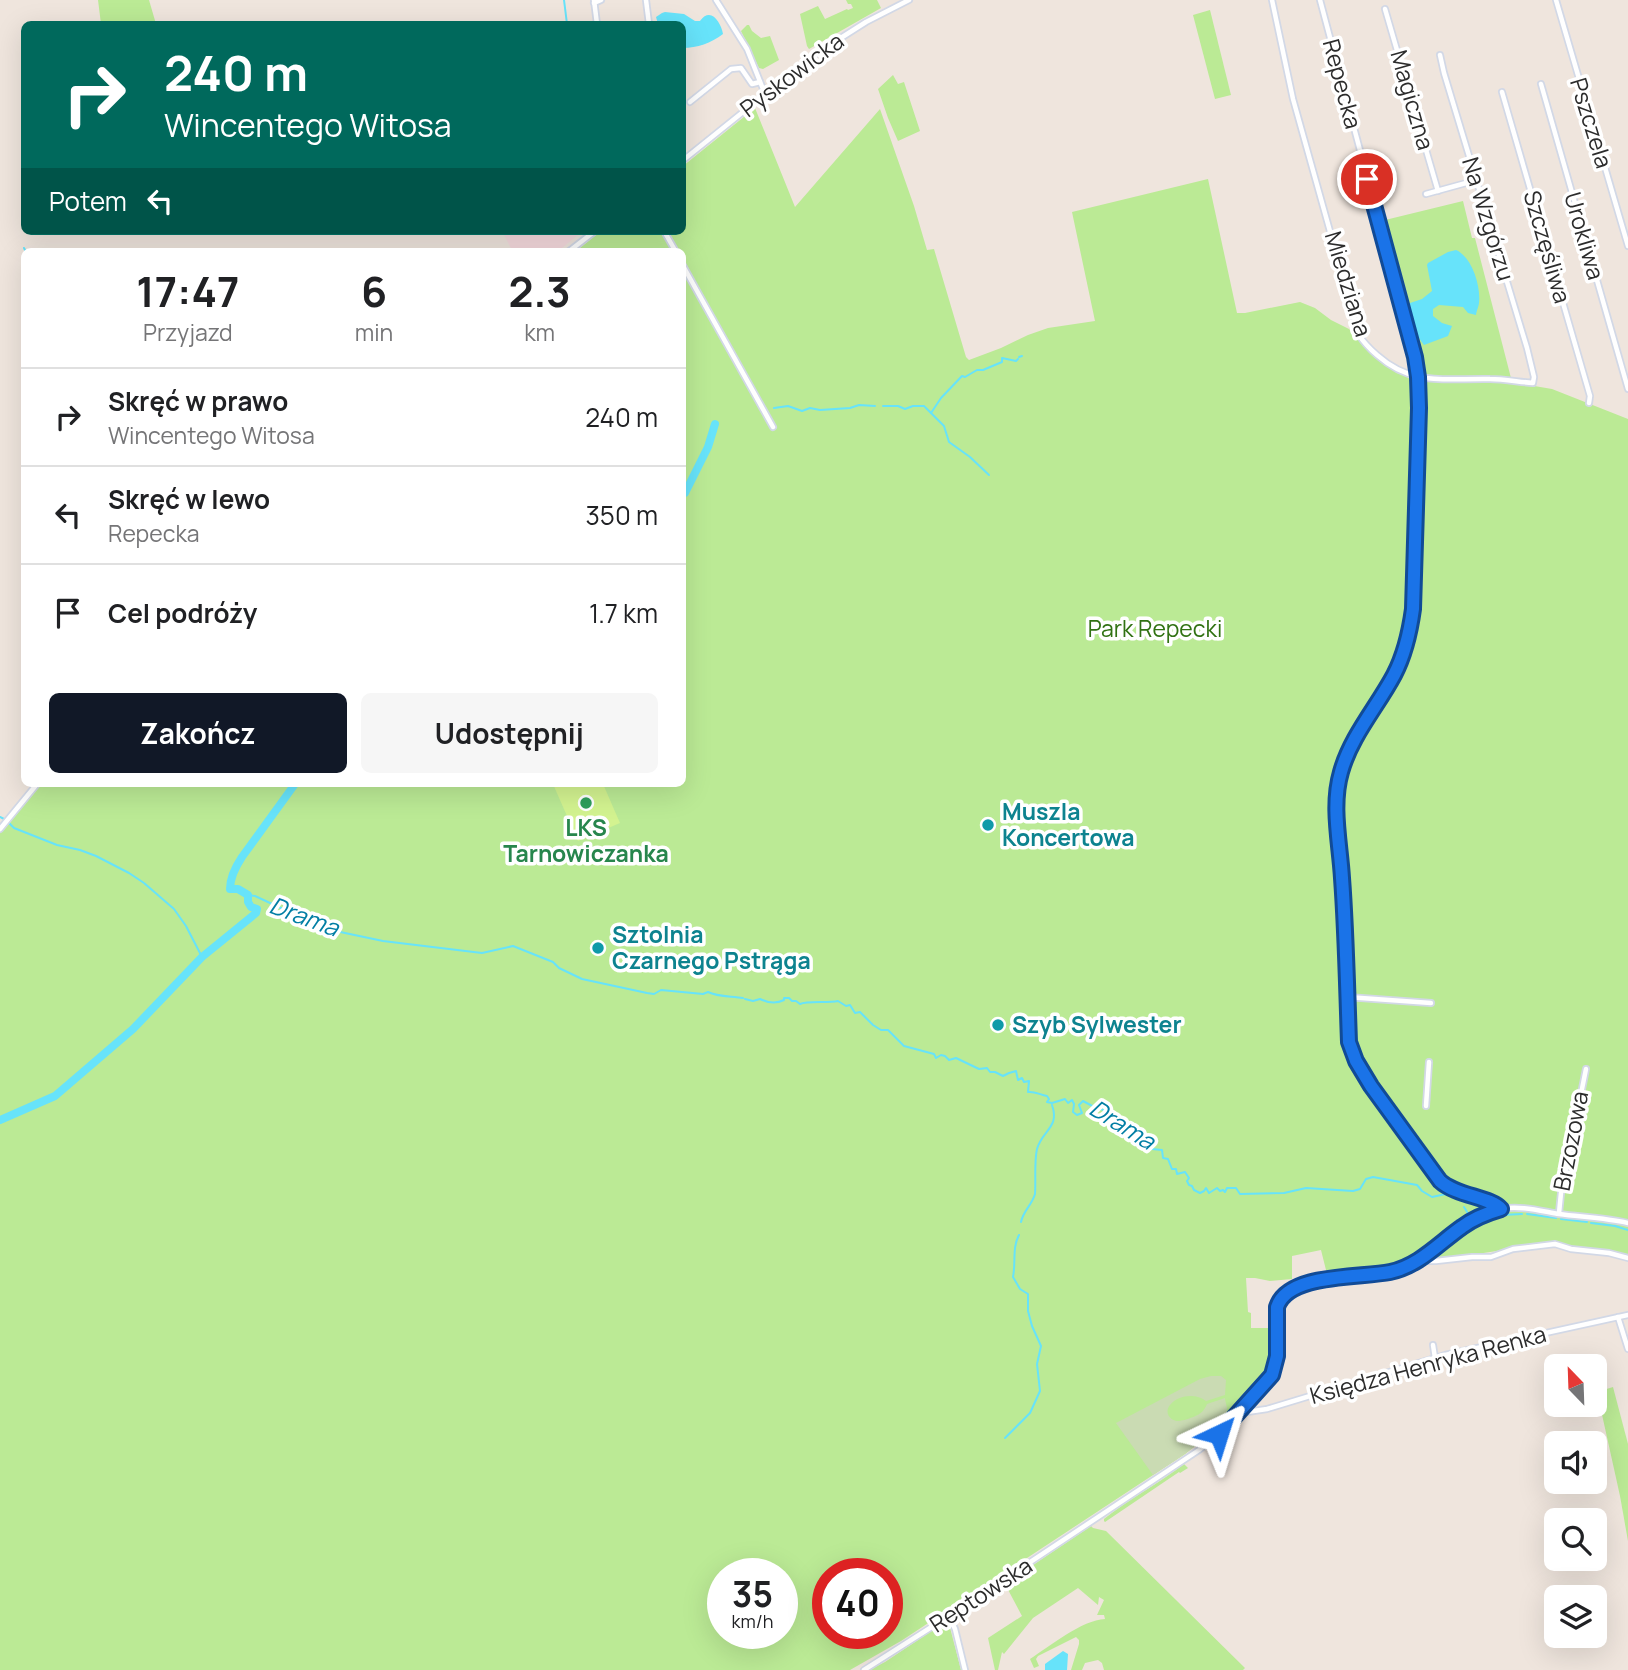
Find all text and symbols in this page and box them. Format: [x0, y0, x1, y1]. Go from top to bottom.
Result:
street label: Pyskowicka [733, 25, 850, 124]
street label: Repecka [1316, 35, 1370, 132]
text: 240 m [164, 39, 308, 106]
street label: Magiczna [1383, 46, 1442, 153]
icon: right [49, 49, 140, 140]
street label: Pszczela [1563, 74, 1621, 172]
text: Wincentego Witosa [164, 103, 452, 147]
pin [1337, 149, 1397, 209]
street label: Na Wzgórzu [1455, 153, 1523, 284]
icon: arrive [1348, 160, 1386, 198]
icon: left [141, 182, 179, 220]
text: Potem [49, 183, 127, 219]
street label: Szczęśliwa [1517, 187, 1579, 307]
street label: Urokliwa [1557, 188, 1613, 283]
street label: Miedziana [1318, 227, 1380, 340]
text: 17:47 [136, 262, 239, 320]
text: 6 [361, 262, 387, 320]
text: 2.3 [509, 262, 571, 320]
text: Przyjazd [143, 316, 233, 348]
text: min [355, 316, 393, 348]
text: km [524, 316, 555, 348]
text: Skręć w prawo [108, 383, 288, 419]
icon: right [49, 398, 87, 436]
text: 240 m [585, 399, 658, 435]
text: Wincentego Witosa [108, 419, 315, 451]
text: Skręć w lewo [108, 481, 270, 517]
icon: left [49, 496, 87, 534]
text: 350 m [585, 497, 658, 533]
text: Repecka [108, 517, 200, 549]
icon: arrive [49, 594, 87, 632]
text: Cel podróży [108, 595, 257, 631]
text: 1.7 km [589, 595, 658, 631]
park label: Park Repecki [1088, 612, 1222, 644]
button: Zakończ [49, 693, 347, 773]
button: Udostępnij [361, 693, 658, 773]
marker: LKS Tarnowiczanka [578, 795, 594, 811]
place label: Muszla Koncertowa [1002, 795, 1134, 853]
place label: LKS Tarnowiczanka [503, 811, 669, 869]
marker: Muszla Koncertowa [980, 817, 996, 833]
water label: Drama [265, 888, 345, 944]
place label: Sztolnia Czarnego Pstrąga [612, 918, 811, 976]
marker: Sztolnia Czarnego Pstrąga [590, 940, 606, 956]
place label: Szyb Sylwester [1012, 1008, 1182, 1040]
marker: Szyb Sylwester [990, 1017, 1006, 1033]
street label: Brzozowa [1545, 1088, 1595, 1193]
water label: Drama [1084, 1091, 1163, 1157]
street label: Księdza Henryka Renka [1306, 1317, 1550, 1411]
north arrow [1544, 1354, 1606, 1418]
map controls [1544, 1354, 1607, 1648]
position arrow [1182, 1397, 1256, 1471]
button: sound [1544, 1431, 1607, 1494]
button: search [1544, 1508, 1607, 1571]
street label: Reptowska [923, 1549, 1038, 1639]
speed limit sign: 40 [812, 1558, 903, 1649]
text: 35 [732, 1570, 773, 1618]
button: layers [1544, 1585, 1607, 1648]
text: km/h [732, 1609, 773, 1633]

